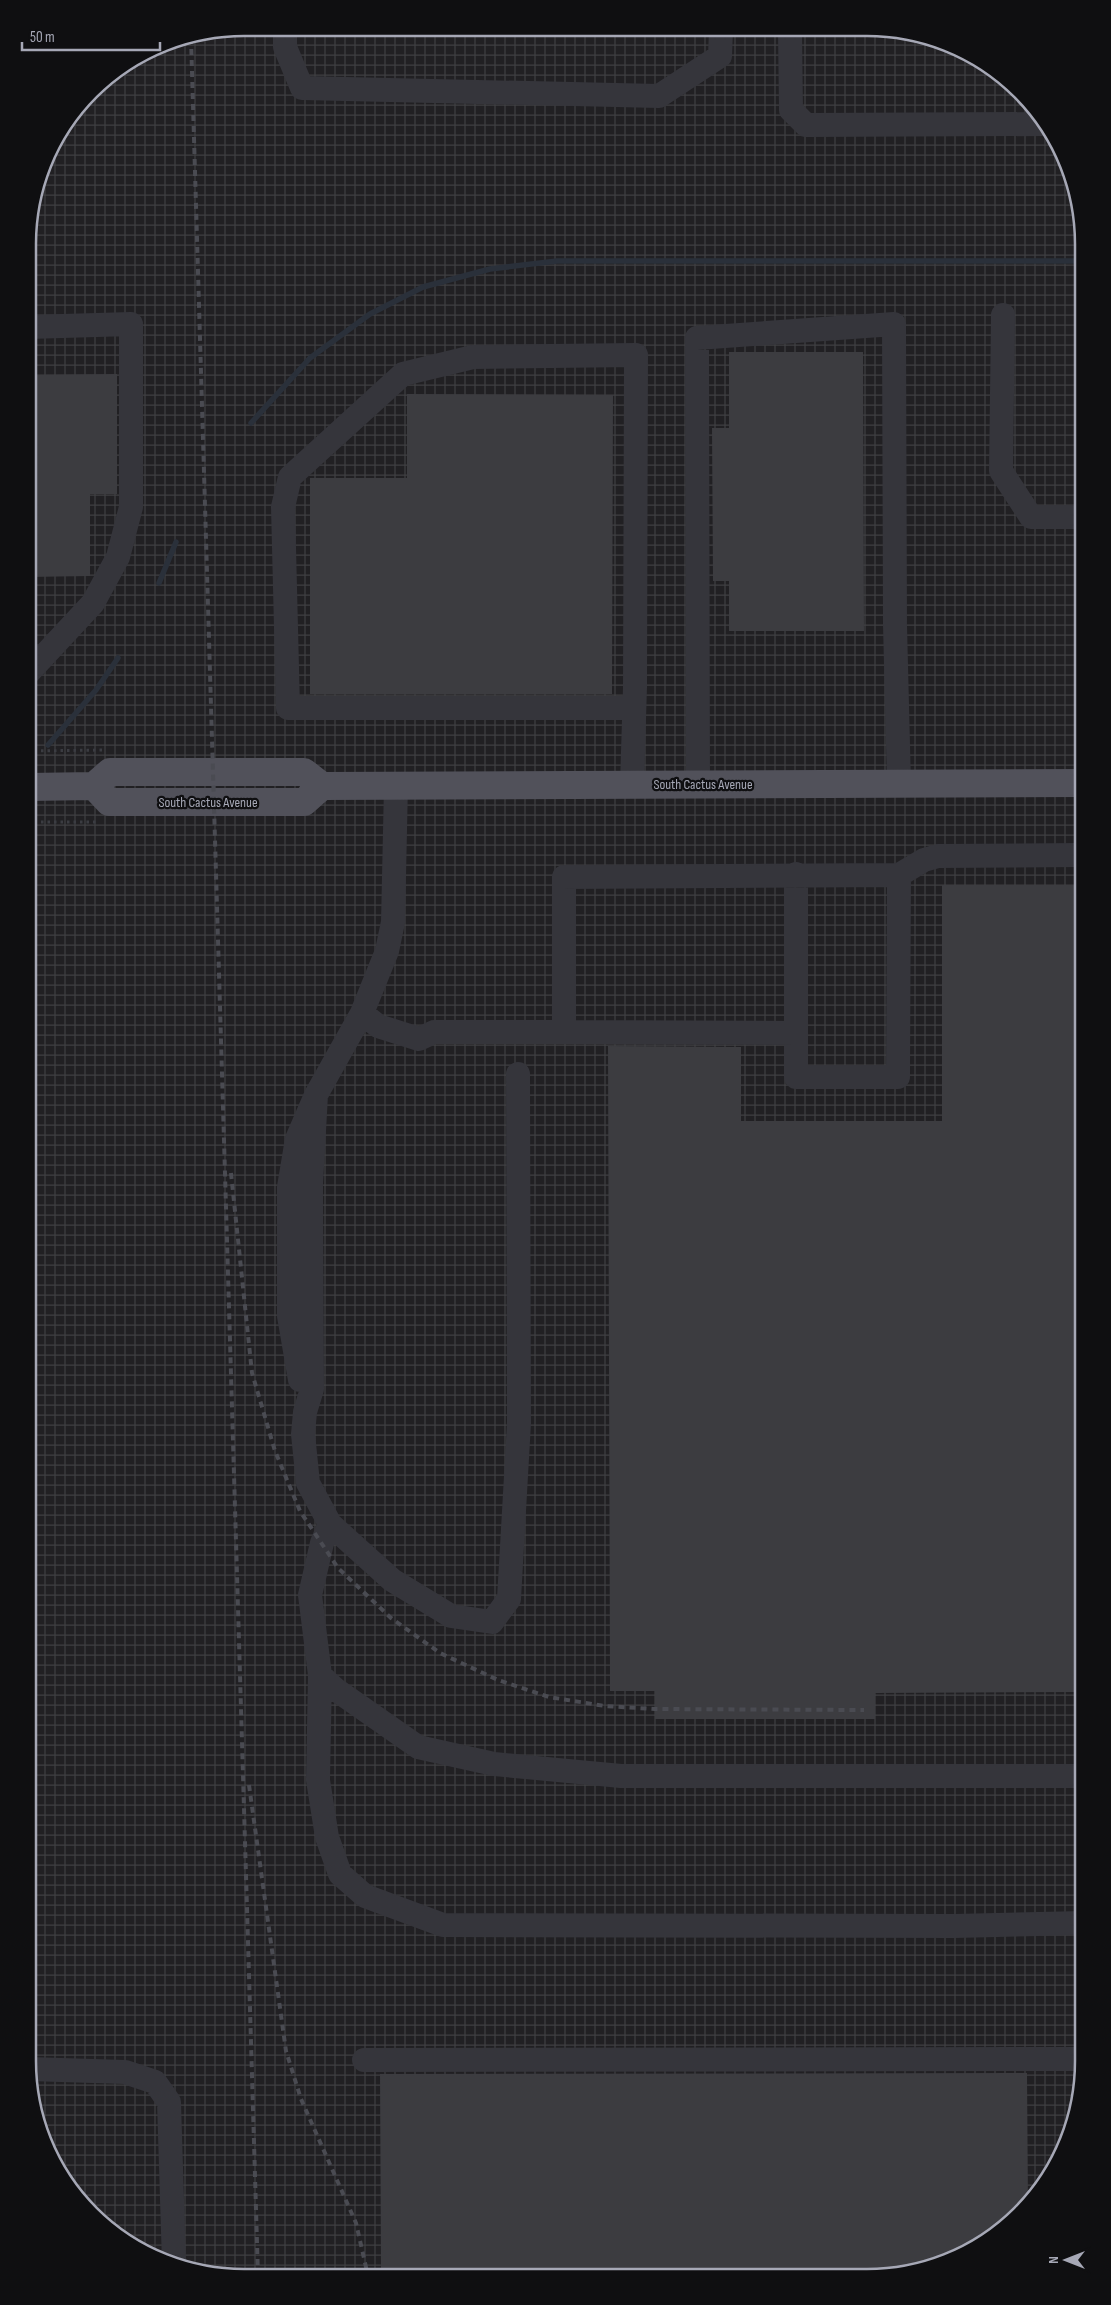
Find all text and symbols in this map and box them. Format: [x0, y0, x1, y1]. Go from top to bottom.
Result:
scale bar [22, 20, 160, 52]
text: 50 m [30, 28, 55, 47]
street label: South Cactus Avenue [653, 776, 753, 793]
street label: South Cactus Avenue [158, 794, 258, 811]
north arrow [1041, 2235, 1091, 2285]
text: N [1045, 2256, 1062, 2264]

